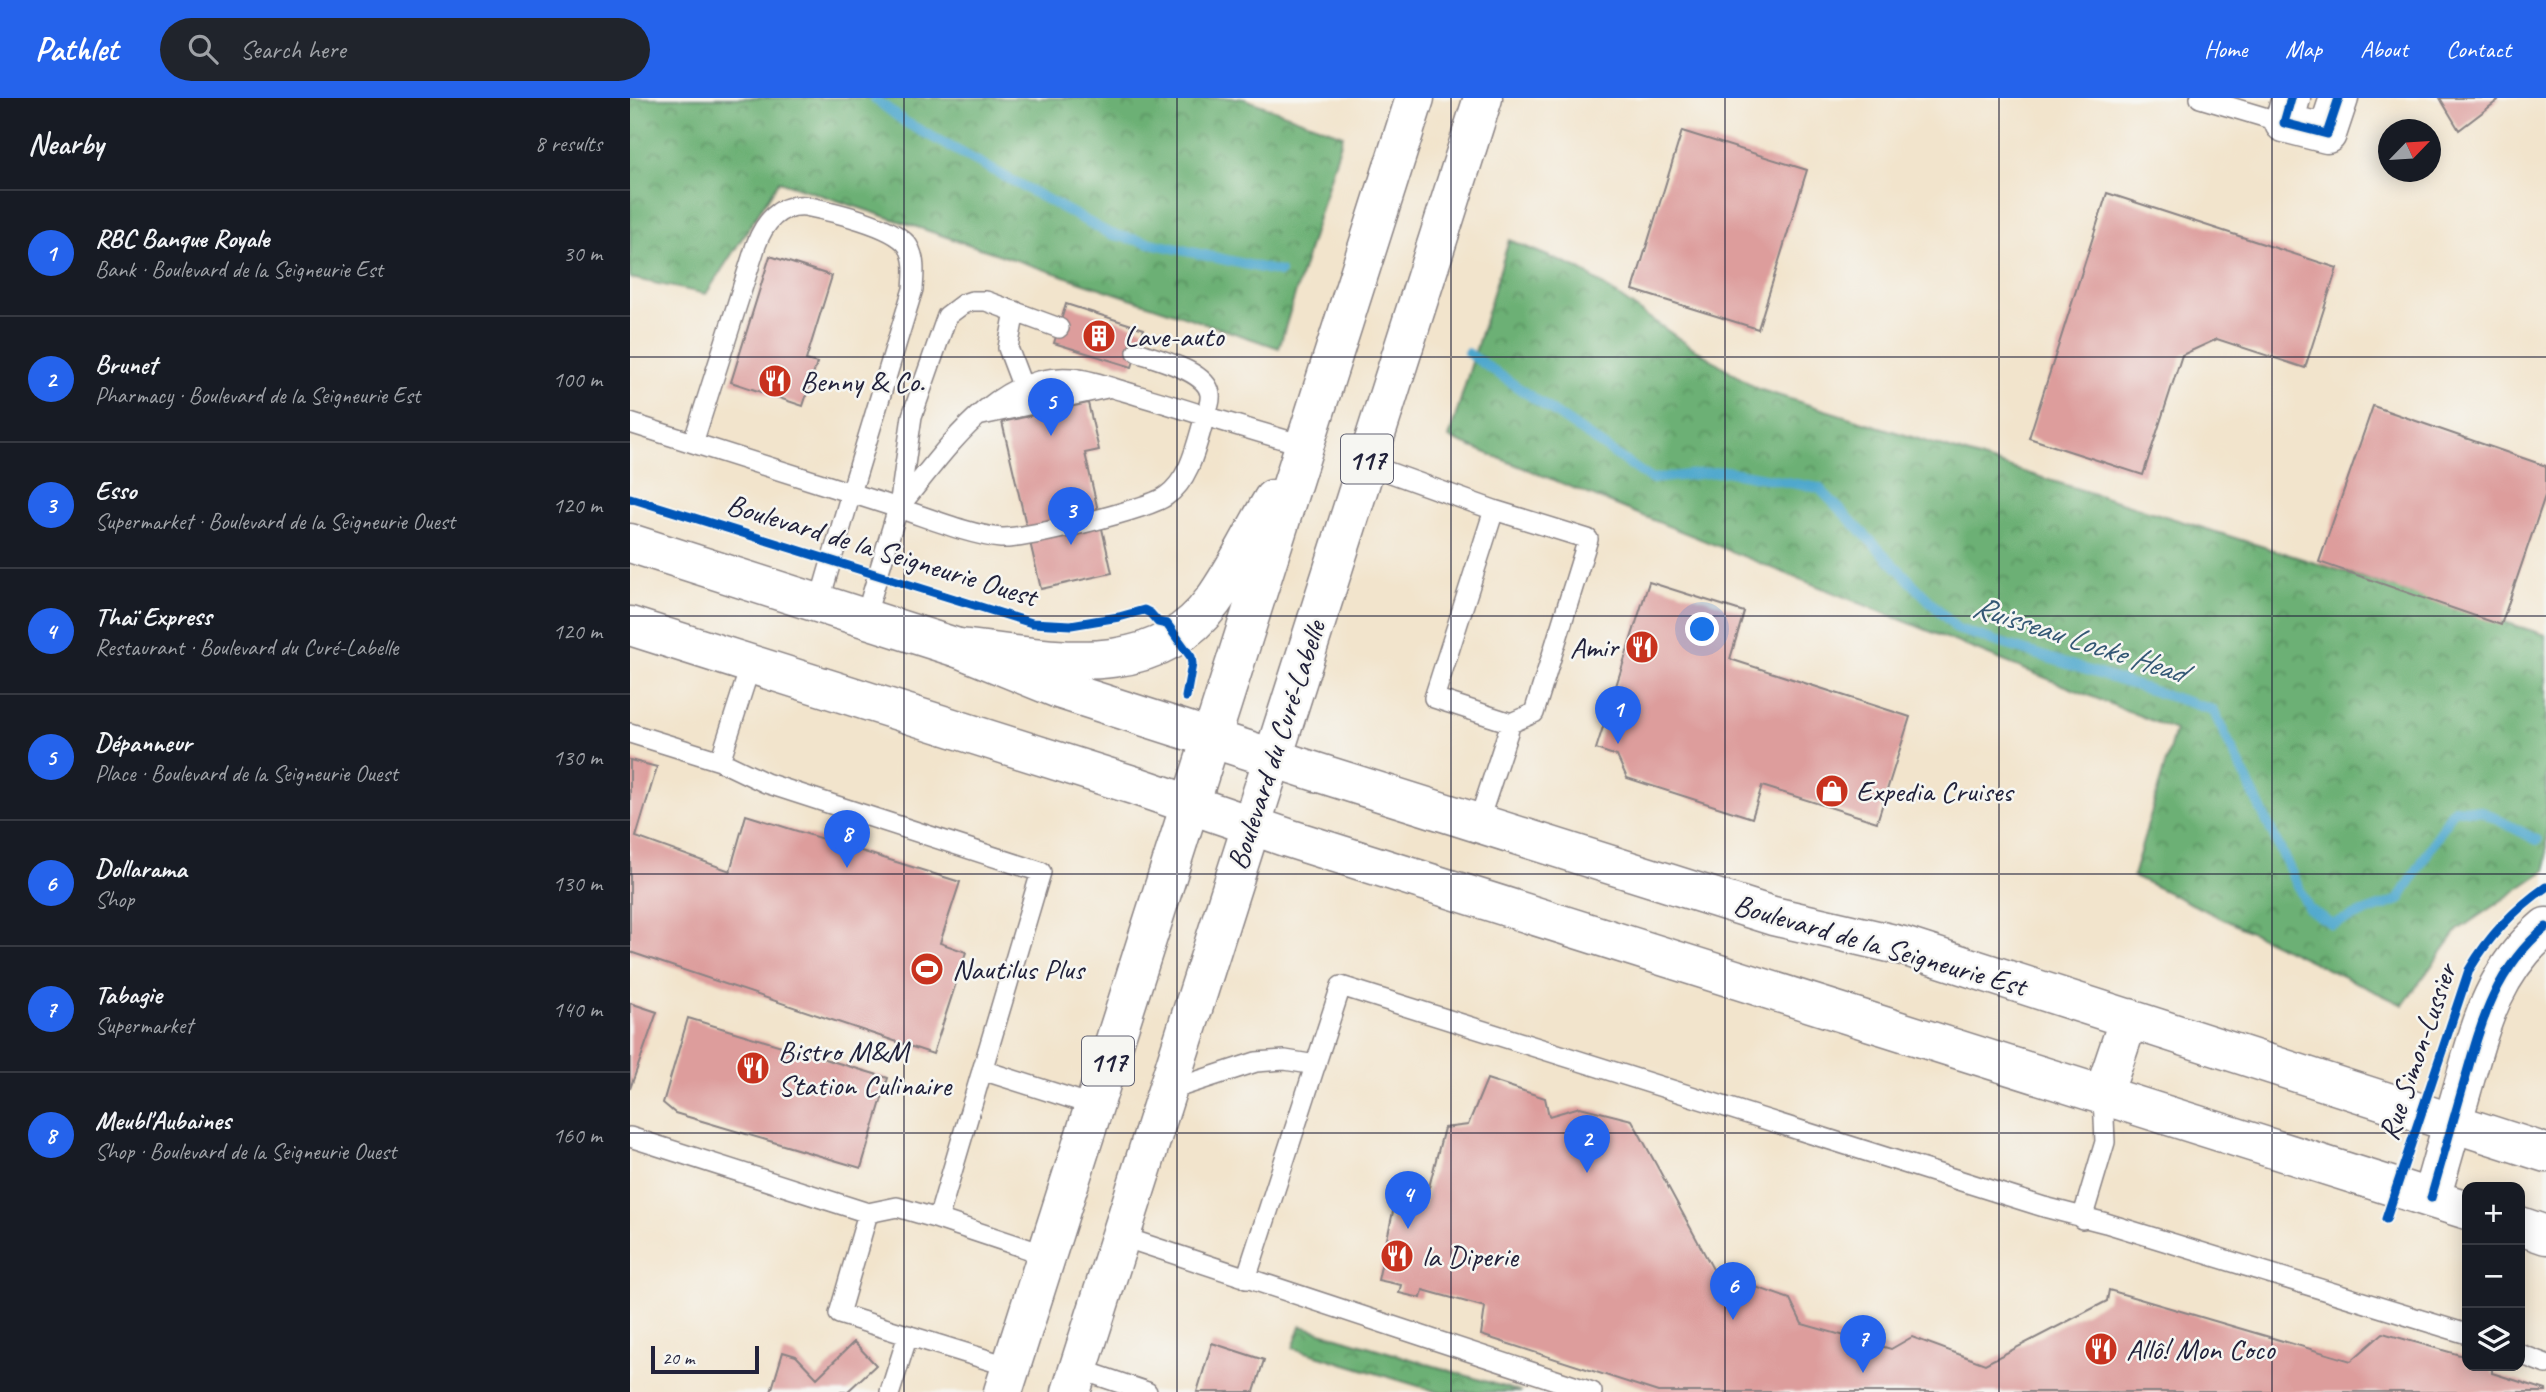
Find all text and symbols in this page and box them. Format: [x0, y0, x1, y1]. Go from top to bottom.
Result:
search box [160, 18, 650, 81]
text: Pathlet [35, 28, 118, 70]
icon: search [184, 30, 222, 68]
text: Search here [240, 33, 346, 66]
text: Home [2204, 34, 2247, 64]
text: Map [2285, 34, 2322, 64]
text: About [2360, 34, 2408, 64]
text: Contact [2446, 34, 2511, 64]
north arrow [2378, 119, 2441, 182]
text: Nearby [28, 125, 104, 163]
text: 8 results [535, 129, 602, 158]
text: RBC Banque Royale [95, 222, 269, 255]
text: 1 [46, 239, 56, 268]
text: 30 m [563, 239, 602, 268]
text: Bank · Boulevard de la Seigneurie Est [95, 255, 383, 284]
building icon: Lave-auto [1080, 317, 1118, 355]
place label: Lave-auto [1124, 317, 1225, 355]
text: Brunet [95, 348, 157, 381]
restaurant icon: Benny & Co. [756, 362, 794, 400]
place label: Benny & Co. [800, 362, 925, 400]
text: 2 [46, 365, 56, 394]
text: 100 m [553, 365, 602, 394]
pin: 5 [1028, 378, 1074, 436]
text: Pharmacy · Boulevard de la Seigneurie Est [95, 381, 420, 410]
road number: 117 [1341, 434, 1393, 484]
text: Esso [95, 474, 137, 507]
street label: Boulevard de la Seigneurie Ouest [722, 485, 1044, 616]
pin: 3 [1048, 487, 1094, 545]
text: 3 [46, 491, 56, 520]
text: 120 m [553, 491, 602, 520]
text: Supermarket · Boulevard de la Seigneurie Ouest [95, 507, 455, 536]
water label: Ruisseau Locke Head [1968, 585, 2199, 695]
text: Thaï Express [95, 600, 212, 633]
your location [1685, 612, 1719, 646]
street label: Boulevard du Curé-Labelle [1218, 614, 1335, 874]
text: 4 [46, 617, 56, 646]
text: 120 m [553, 617, 602, 646]
place label: Amir [1570, 628, 1620, 666]
restaurant icon: Amir [1623, 628, 1661, 666]
text: Restaurant · Boulevard du Curé-Labelle [95, 633, 398, 662]
pin: 1 [1595, 686, 1641, 744]
text: Dépanneur [95, 726, 192, 759]
text: 5 [46, 743, 56, 772]
text: 130 m [553, 743, 602, 772]
text: Place · Boulevard de la Seigneurie Ouest [95, 759, 398, 788]
shop icon: Expedia Cruises [1813, 772, 1851, 810]
place label: Expedia Cruises [1856, 772, 2015, 810]
pin: 8 [824, 810, 870, 868]
text: Dollarama [95, 852, 187, 885]
text: 6 [46, 869, 56, 898]
text: 130 m [553, 869, 602, 898]
text: Shop [95, 885, 134, 914]
street label: Boulevard de la Seigneurie Est [1729, 885, 2033, 1006]
sports icon: Nautilus Plus [908, 950, 946, 988]
place label: Nautilus Plus [952, 950, 1087, 988]
street label: Rue Simon-Lussier [2369, 957, 2466, 1145]
text: Tabagie [95, 978, 162, 1011]
text: 7 [46, 995, 56, 1024]
text: 140 m [553, 995, 602, 1024]
text: Supermarket [95, 1011, 193, 1040]
place label: Bistro M&M Station Culinaire [778, 1032, 953, 1104]
road number: 117 [1082, 1037, 1134, 1086]
restaurant icon: Bistro M&M Station Culinaire [734, 1049, 772, 1087]
text: Meubl'Aubaines [95, 1104, 231, 1137]
pin: 2 [1564, 1115, 1610, 1173]
text: 8 [46, 1121, 56, 1150]
text: 160 m [553, 1121, 602, 1150]
text: Shop · Boulevard de la Seigneurie Ouest [95, 1137, 396, 1166]
pin: 4 [1385, 1171, 1431, 1229]
map controls [2462, 1182, 2525, 1371]
button: + [2462, 1182, 2525, 1245]
restaurant icon: la Diperie [1378, 1237, 1416, 1275]
place label: la Diperie [1422, 1237, 1520, 1275]
button: − [2462, 1245, 2525, 1308]
pin: 6 [1710, 1262, 1756, 1320]
button: layers [2462, 1308, 2525, 1371]
pin: 7 [1840, 1315, 1886, 1373]
restaurant icon: Allô! Mon Coco [2082, 1330, 2120, 1368]
place label: Allô! Mon Coco [2126, 1330, 2276, 1368]
scale bar [651, 1343, 760, 1375]
text: 20 m [662, 1346, 694, 1370]

